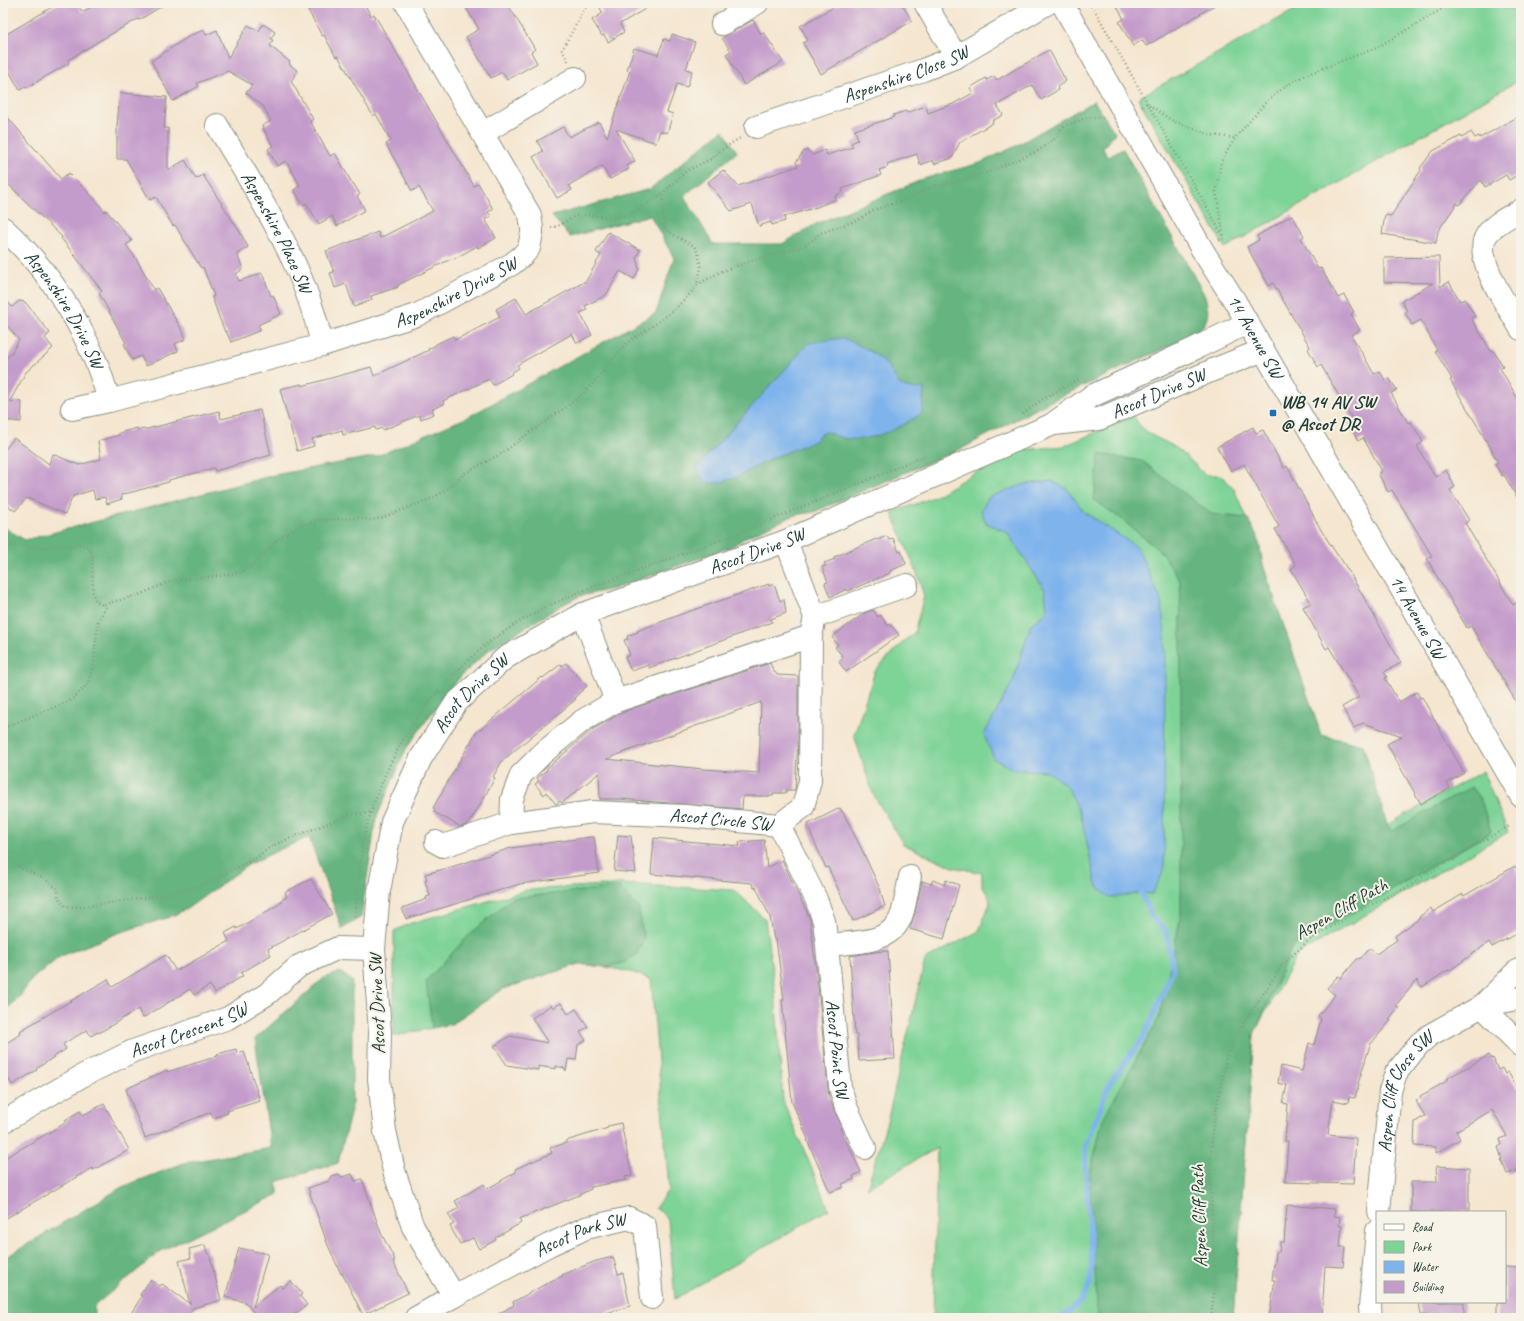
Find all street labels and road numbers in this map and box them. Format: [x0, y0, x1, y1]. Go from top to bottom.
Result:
street label: Aspenshire Close SW [840, 39, 975, 108]
street label: Aspenshire Place SW [235, 167, 319, 299]
street label: Aspenshire Drive SW [19, 245, 110, 374]
street label: Aspenshire Drive SW [392, 250, 523, 333]
street label: 14 Avenue SW [1222, 290, 1290, 385]
street label: Ascot Drive SW [1108, 362, 1212, 424]
street label: Ascot Drive SW [706, 521, 811, 580]
street label: 14 Avenue SW [1384, 571, 1453, 666]
street label: Ascot Drive SW [428, 647, 516, 737]
street label: Ascot Circle SW [669, 803, 776, 837]
street label: Aspen Cliff Path [1290, 873, 1392, 945]
street label: Ascot Drive SW [363, 951, 391, 1055]
street label: Ascot Crescent SW [127, 995, 255, 1063]
street label: Ascot Point SW [820, 998, 856, 1104]
street label: Aspen Cliff Close SW [1372, 1024, 1440, 1153]
street label: Aspen Cliff Path [1185, 1164, 1213, 1268]
street label: Ascot Park SW [530, 1207, 630, 1263]

